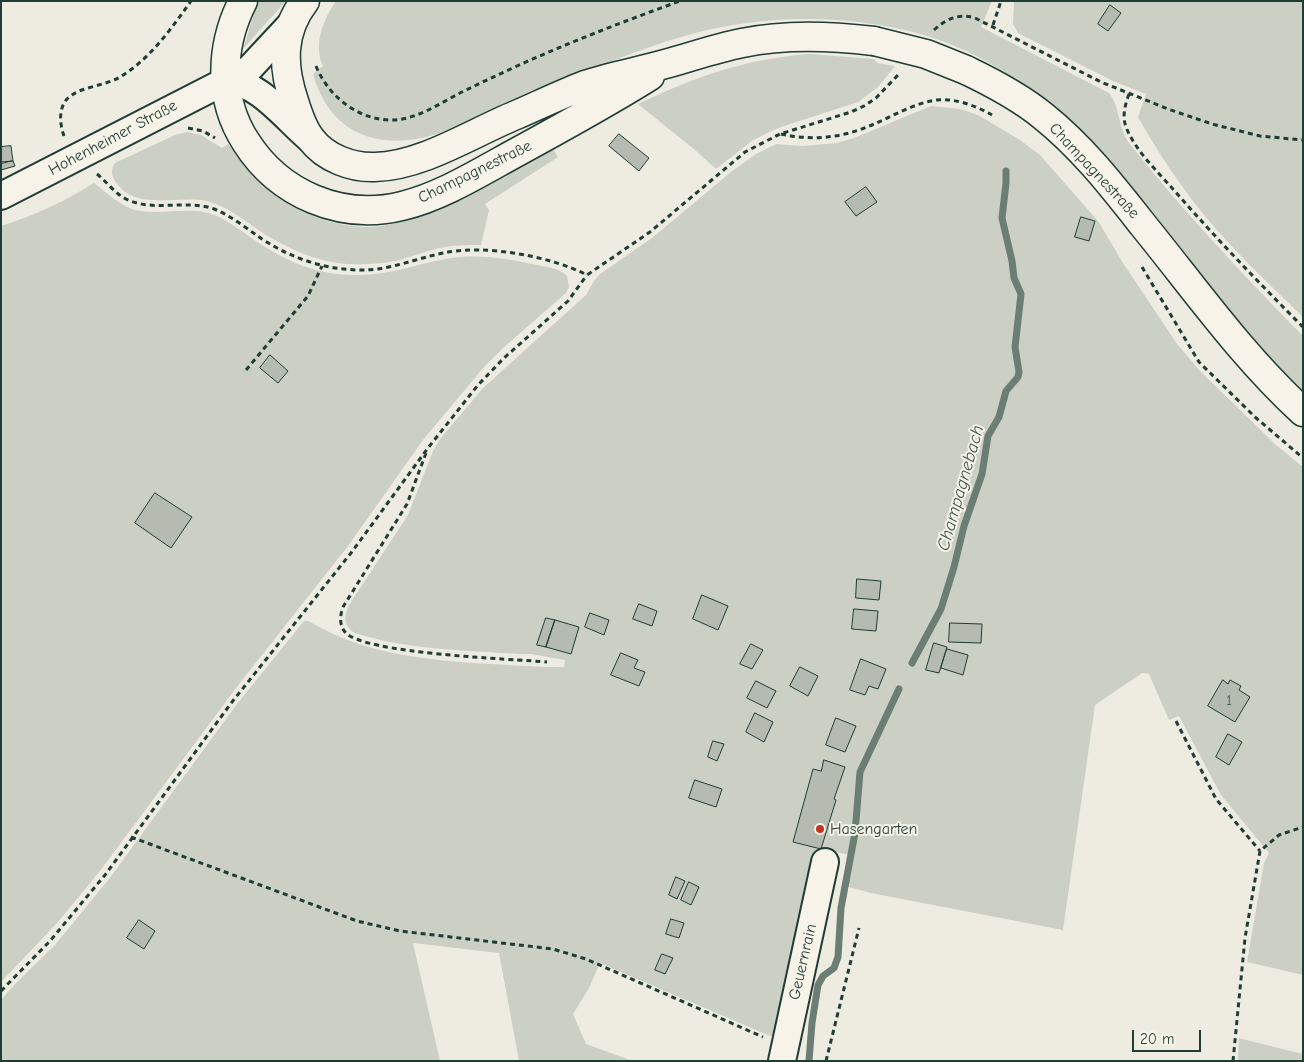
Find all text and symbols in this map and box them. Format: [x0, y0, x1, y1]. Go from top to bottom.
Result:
street label: Hohenheimer Straße [45, 96, 181, 180]
street label: Champagnestraße [1045, 119, 1143, 223]
street label: Champagnestraße [415, 136, 535, 208]
water label: Champagnebach [933, 423, 989, 553]
house number: 1 [1226, 693, 1232, 709]
place label: Hasengarten [830, 819, 917, 839]
marker: Hasengarten [814, 823, 826, 835]
street label: Geuernrain [785, 922, 821, 1002]
scale bar [1134, 1020, 1203, 1052]
text: 20 m [1140, 1030, 1174, 1048]

